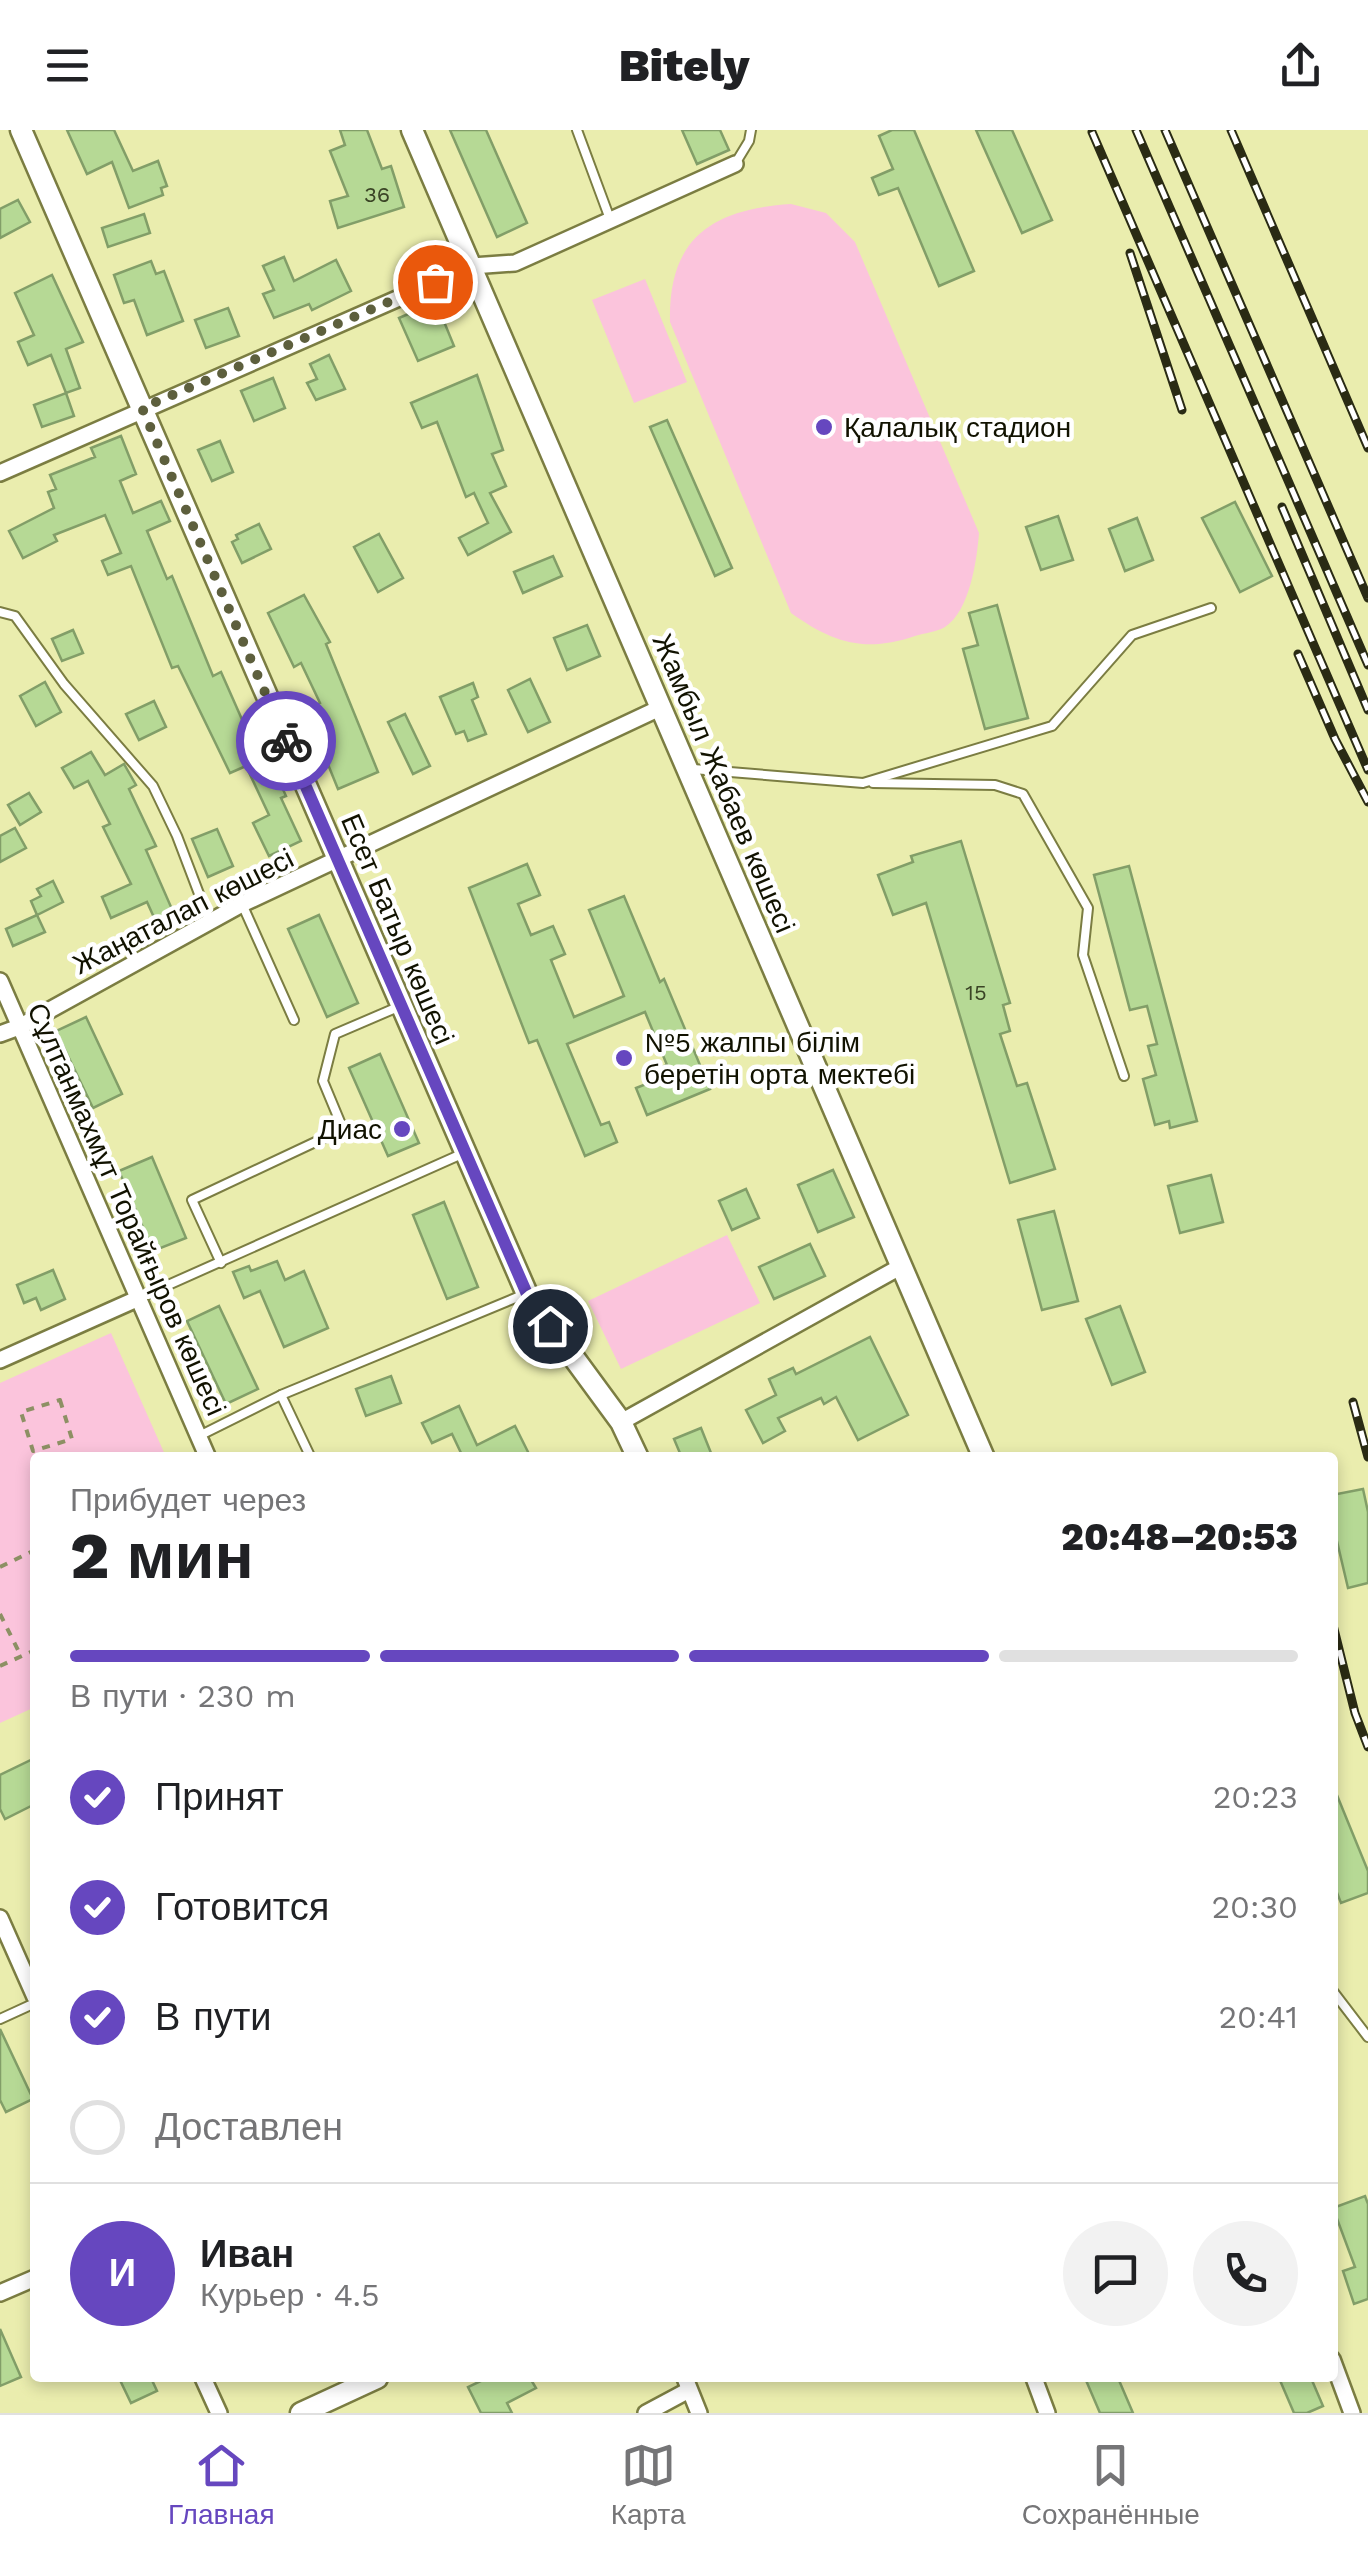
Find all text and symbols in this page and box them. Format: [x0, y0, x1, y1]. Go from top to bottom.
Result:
icon: menu [40, 38, 95, 93]
icon: share [1273, 38, 1328, 93]
text: Bitely [618, 39, 750, 92]
house number: 36 [364, 182, 390, 207]
pin [393, 240, 478, 325]
icon: bag [408, 255, 463, 310]
place label: Қалалық стадион [844, 411, 1071, 444]
marker: Қалалық стадион [813, 416, 835, 438]
street label: Жамбыл Жабаев көшесі [646, 629, 802, 938]
courier [236, 691, 336, 791]
icon: bike [259, 714, 314, 769]
street label: Есет Батыр көшесі [334, 809, 461, 1049]
street label: Жаңаталап көшесі [67, 842, 299, 981]
house number: 15 [965, 980, 987, 1005]
street label: Сұлтанмахмұт Торайғыров көшесі [20, 998, 233, 1420]
place label: №5 жалпы білім беретін орта мектебі [644, 1026, 915, 1091]
marker: №5 жалпы білім беретін орта мектебі [613, 1047, 635, 1069]
place label: Диас [318, 1113, 382, 1146]
marker: Диас [391, 1118, 413, 1140]
pin [508, 1284, 593, 1369]
icon: home [523, 1299, 578, 1354]
text: Прибудет через [70, 1481, 306, 1519]
text: 20:48–20:53 [1061, 1515, 1298, 1559]
text: 2 мин [70, 1518, 254, 1594]
text: В пути · 230 m [70, 1677, 296, 1715]
icon: check [70, 1770, 125, 1825]
text: Принят [155, 1775, 284, 1819]
text: 20:23 [1213, 1778, 1298, 1816]
icon: check [70, 1880, 125, 1935]
text: Готовится [155, 1885, 329, 1929]
text: 20:30 [1211, 1888, 1298, 1926]
icon: check [70, 1990, 125, 2045]
text: В пути [155, 1995, 272, 2039]
text: 20:41 [1218, 1998, 1298, 2036]
text: Доставлен [155, 2105, 343, 2149]
button: chat [1063, 2221, 1168, 2326]
button: phone [1193, 2221, 1298, 2326]
text: Иван [200, 2232, 294, 2276]
text: И [109, 2251, 136, 2295]
text: Курьер · 4.5 [200, 2276, 380, 2314]
tab: Главная [168, 2438, 275, 2531]
tab: Карта [611, 2438, 686, 2531]
tab: Сохранённые [1022, 2438, 1200, 2531]

